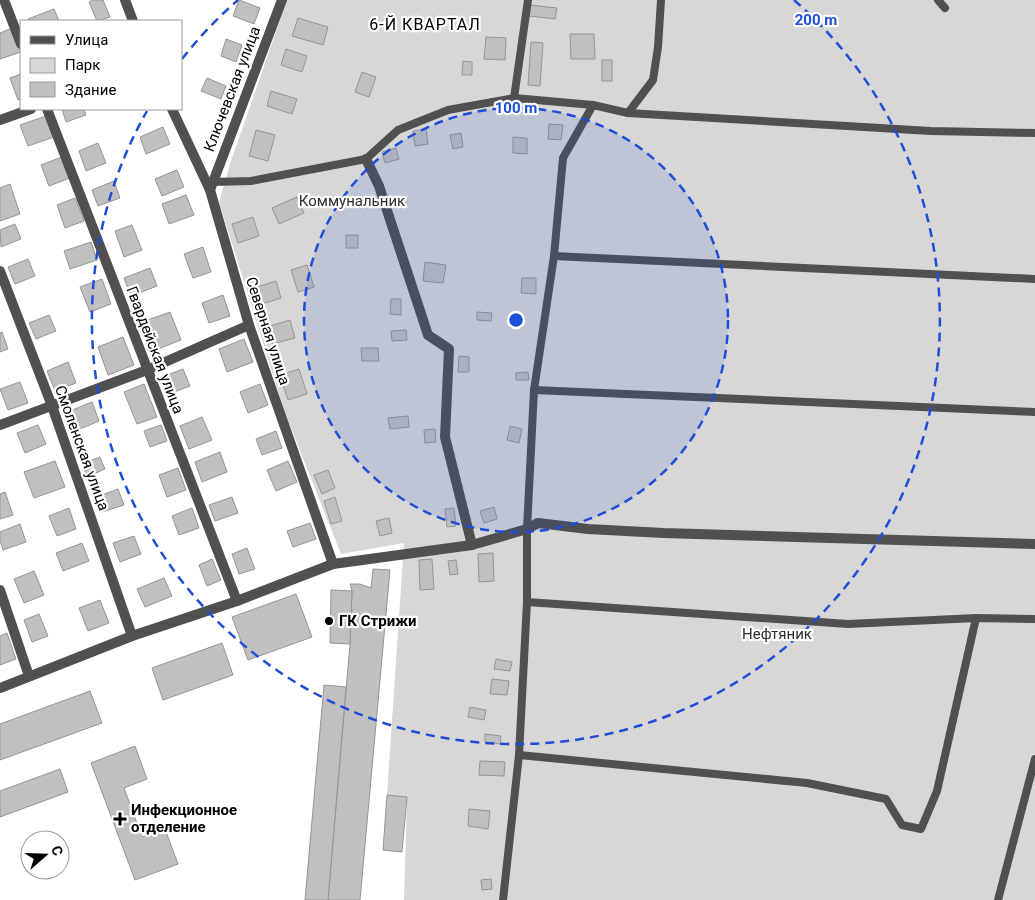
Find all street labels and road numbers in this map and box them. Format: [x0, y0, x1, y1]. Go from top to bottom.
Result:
street label: Ключевская улица [200, 24, 264, 154]
street label: Северная улица [242, 275, 294, 387]
street label: Гвардейская улица [122, 284, 188, 416]
street label: Смоленская улица [51, 383, 113, 513]

